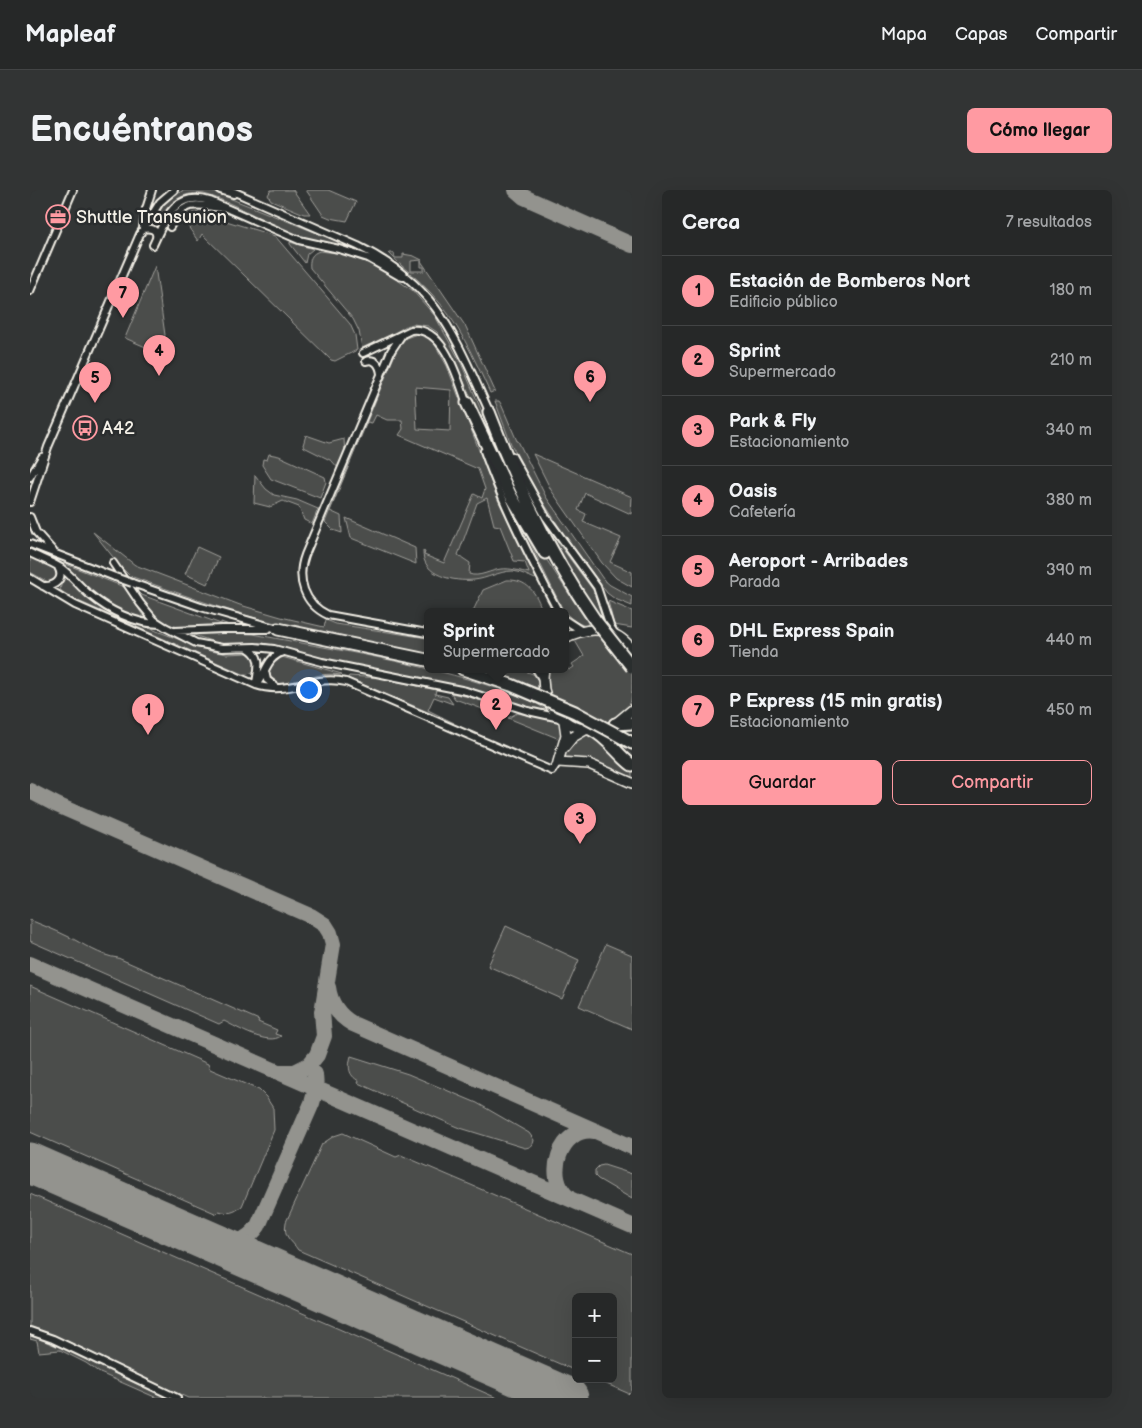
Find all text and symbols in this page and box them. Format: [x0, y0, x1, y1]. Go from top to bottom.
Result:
text: Mapleaf [25, 20, 116, 49]
text: Mapa [881, 24, 927, 45]
text: Capas [955, 24, 1008, 45]
text: Compartir [1036, 24, 1117, 45]
button: Cómo llegar [967, 108, 1112, 153]
text: Encuéntranos [30, 109, 253, 152]
office icon: Shuttle Transunion [45, 204, 71, 230]
place label: Shuttle Transunion [76, 207, 227, 228]
text: Cerca [682, 210, 740, 235]
text: 7 resultados [1006, 213, 1092, 232]
text: Estación de Bomberos Nort [729, 270, 970, 293]
pin: 7 [107, 277, 139, 318]
text: 1 [695, 281, 701, 300]
text: 180 m [1050, 281, 1092, 300]
text: Edificio público [729, 293, 838, 312]
pin: 4 [143, 335, 175, 376]
text: Sprint [729, 340, 781, 363]
text: 2 [693, 351, 703, 370]
text: 210 m [1050, 351, 1092, 370]
pin: 6 [574, 361, 606, 402]
pin: 5 [79, 362, 111, 403]
text: Supermercado [729, 363, 836, 382]
text: Park & Fly [729, 410, 816, 433]
bus stop icon: A42 [72, 415, 98, 441]
place label: A42 [102, 418, 135, 439]
text: 3 [693, 421, 703, 440]
text: 340 m [1045, 421, 1092, 440]
text: Estacionamiento [729, 433, 849, 452]
text: Oasis [729, 480, 777, 503]
text: 4 [693, 491, 703, 510]
text: 380 m [1046, 491, 1092, 510]
text: Cafetería [729, 503, 796, 522]
text: Aeroport - Arribades [729, 550, 908, 573]
text: 5 [693, 561, 703, 580]
text: 390 m [1046, 561, 1092, 580]
text: Parada [729, 573, 780, 592]
popup [424, 608, 569, 673]
text: Sprint [443, 620, 495, 643]
text: DHL Express Spain [729, 620, 894, 643]
text: 6 [693, 631, 703, 650]
text: 440 m [1046, 631, 1092, 650]
text: Supermercado [443, 643, 550, 662]
text: Tienda [729, 643, 778, 662]
your location [296, 677, 322, 703]
pin: 2 [480, 689, 512, 730]
text: P Express (15 min gratis) [729, 690, 943, 713]
pin: 1 [132, 694, 164, 735]
text: 7 [694, 701, 702, 720]
text: 450 m [1046, 701, 1092, 720]
text: Estacionamiento [729, 713, 849, 732]
button: Guardar [682, 760, 882, 805]
button: Compartir [892, 760, 1092, 805]
pin: 3 [564, 803, 596, 844]
map controls [572, 1293, 617, 1383]
button: + [572, 1293, 617, 1338]
button: − [572, 1338, 617, 1383]

